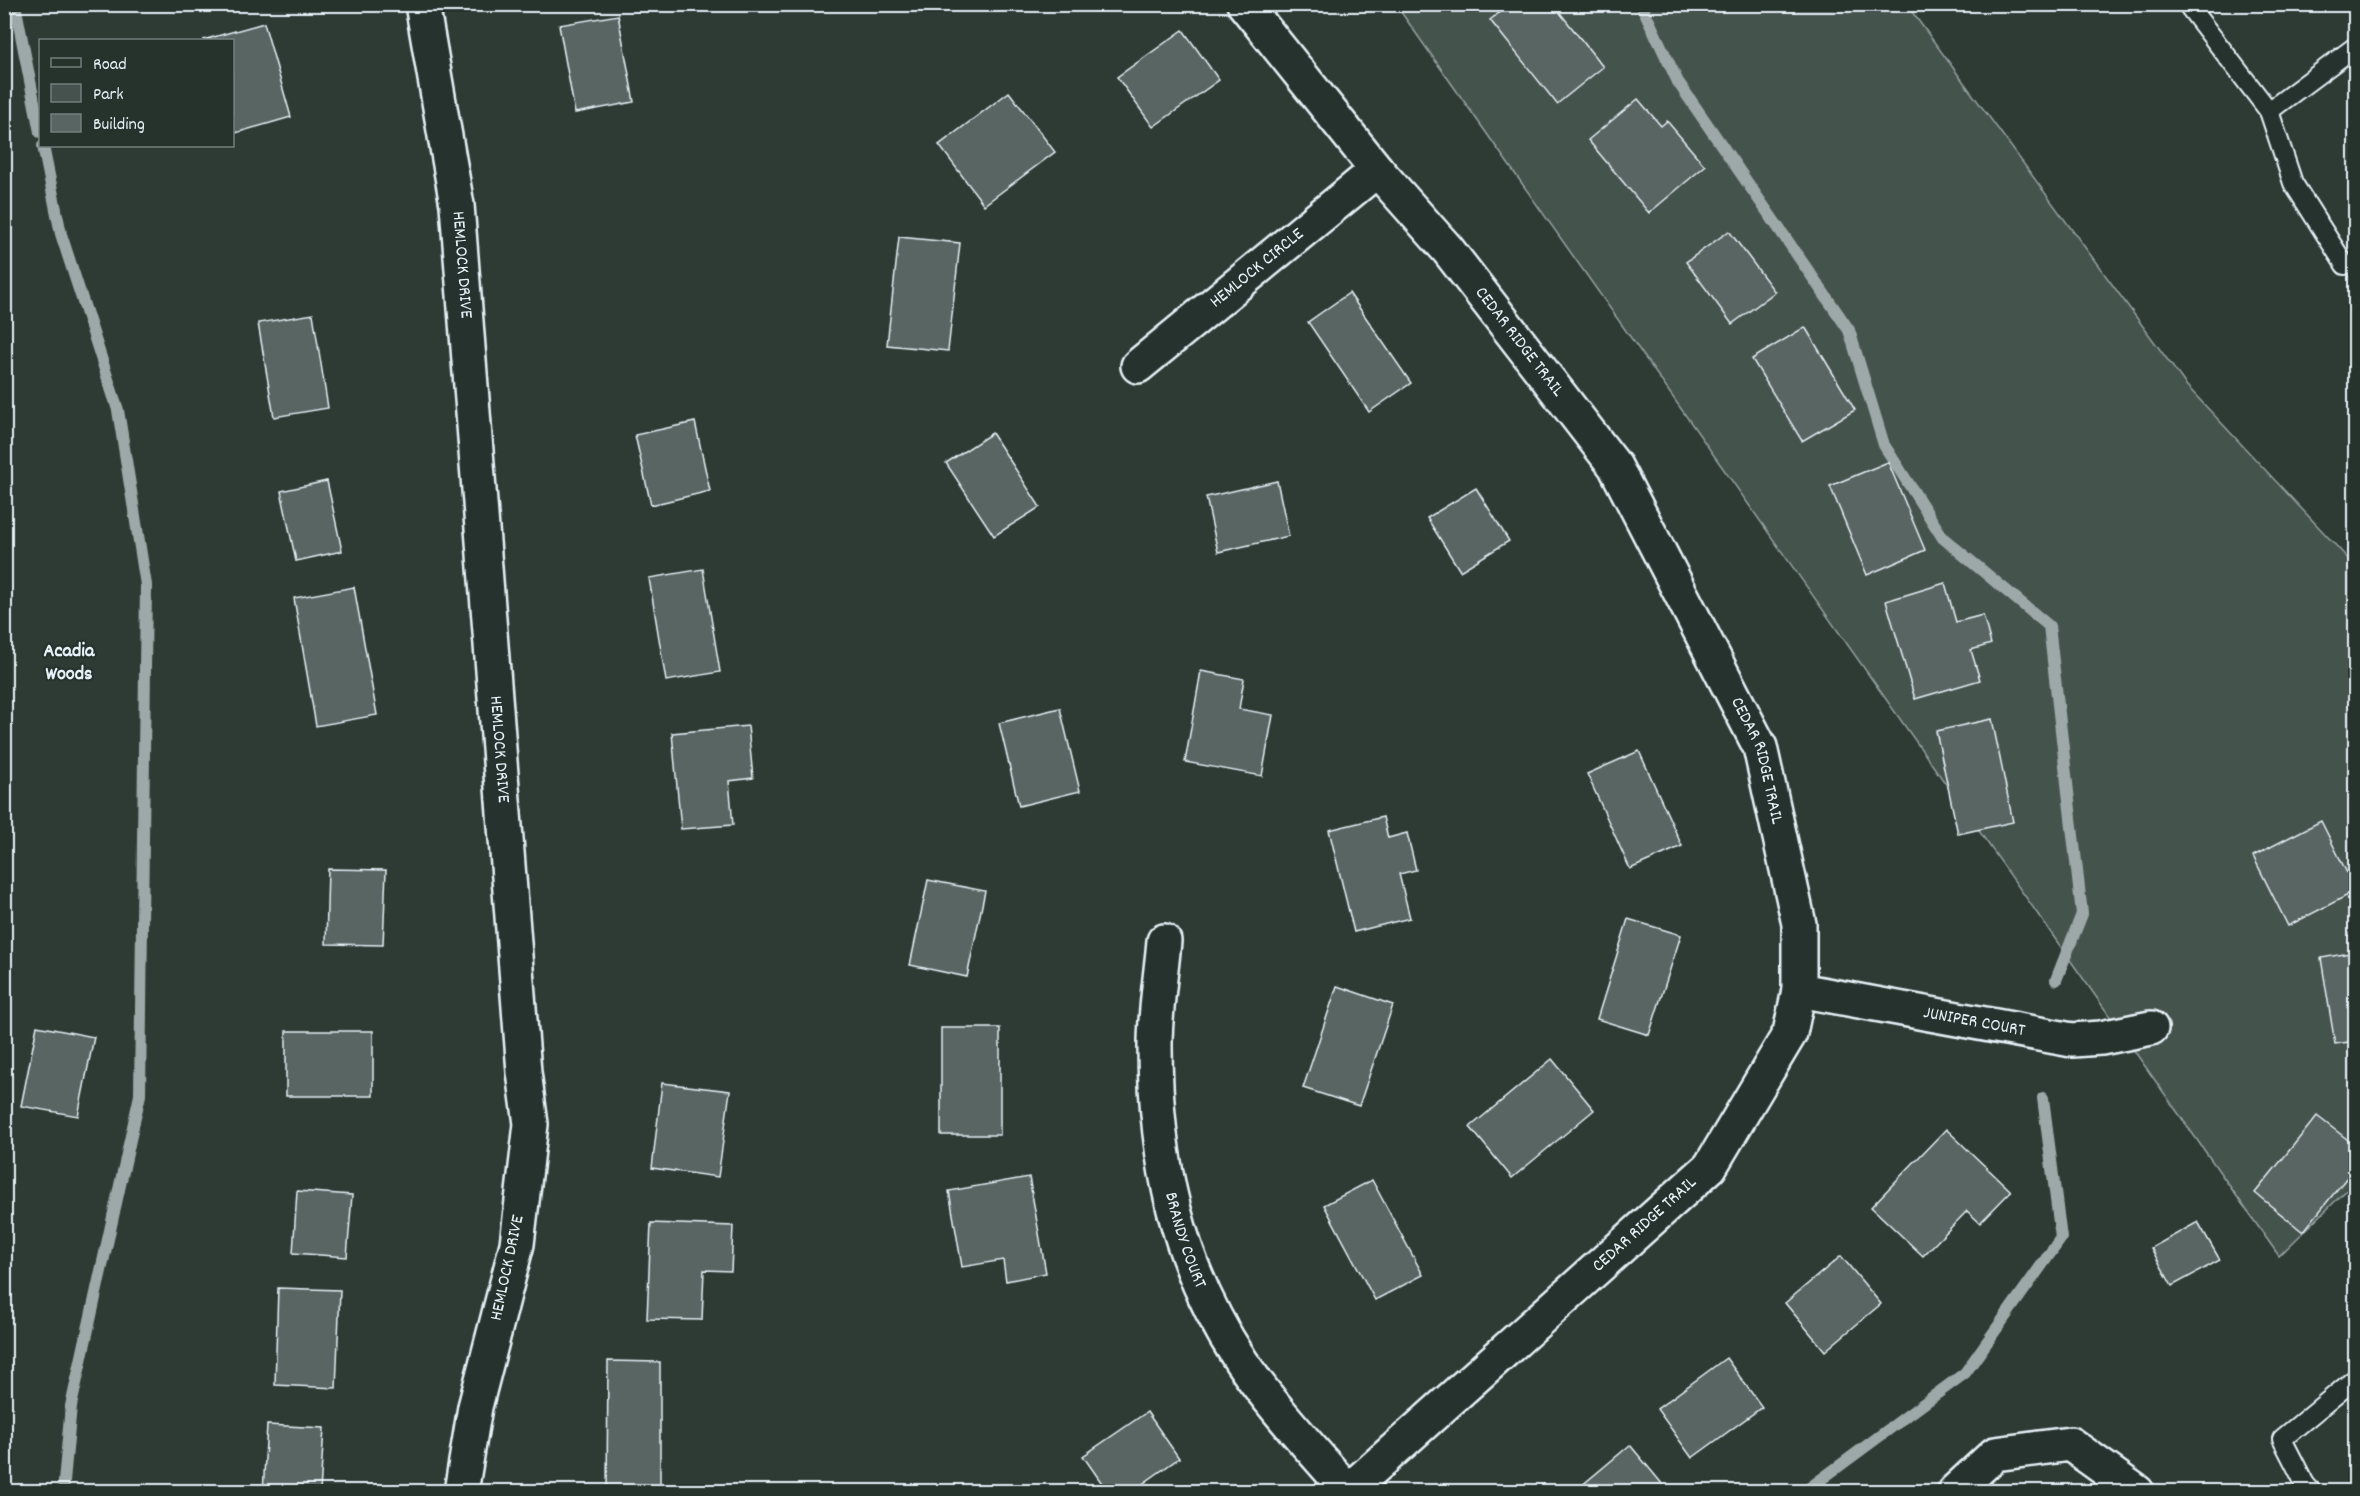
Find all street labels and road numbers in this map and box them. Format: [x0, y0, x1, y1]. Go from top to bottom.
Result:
street label: HEMLOCK DRIVE [445, 210, 478, 319]
street label: HEMLOCK CIRCLE [1205, 222, 1309, 314]
street label: CEDAR RIDGE TRAIL [1469, 282, 1570, 403]
street label: CEDAR RIDGE TRAIL [1724, 693, 1789, 827]
street label: HEMLOCK DRIVE [482, 695, 516, 804]
street label: JUNIPER COURT [1921, 1000, 2027, 1044]
street label: CEDAR RIDGE TRAIL [1587, 1171, 1703, 1279]
street label: BRANDY COURT [1158, 1190, 1212, 1292]
street label: HEMLOCK DRIVE [485, 1213, 531, 1323]

